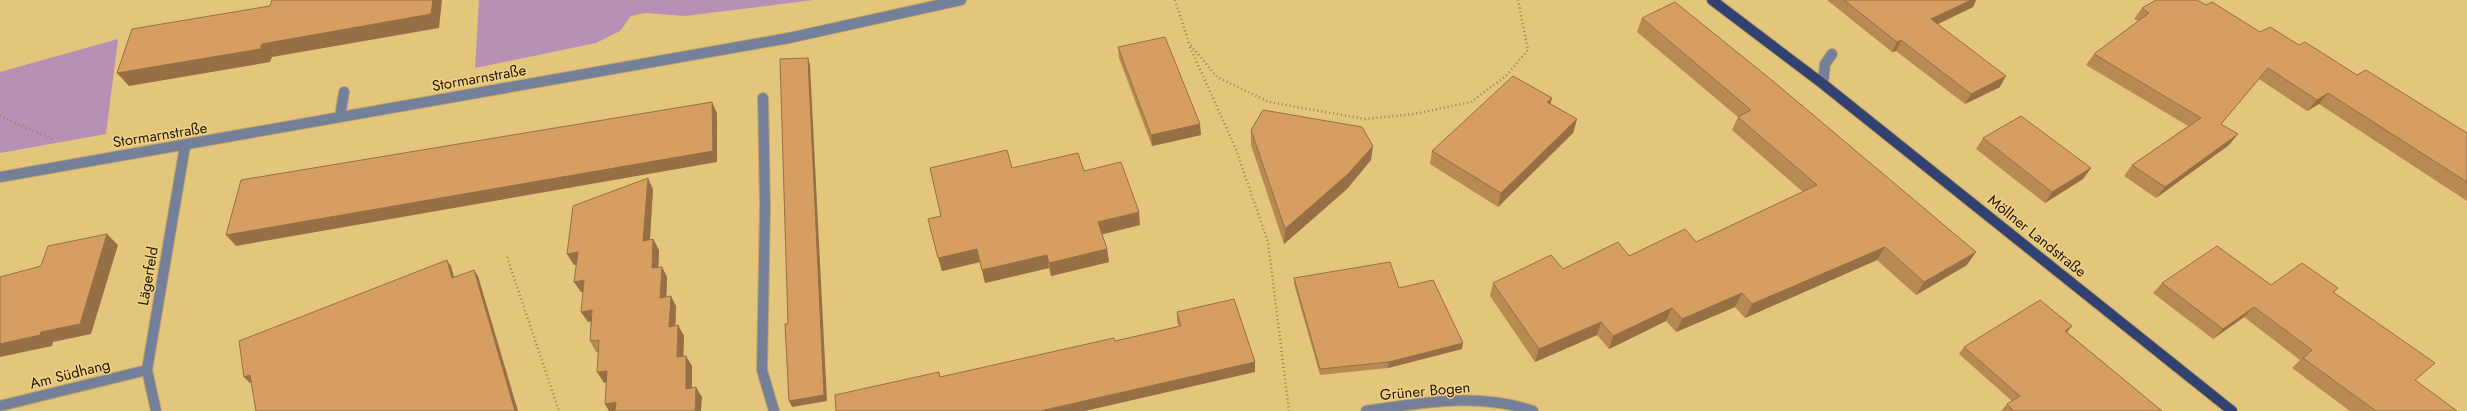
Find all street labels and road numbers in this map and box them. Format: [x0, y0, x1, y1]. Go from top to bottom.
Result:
street label: Stormarnstraße [430, 59, 528, 97]
street label: Stormarnstraße [111, 117, 209, 153]
street label: Möllner Landstraße [1983, 189, 2091, 283]
street label: Lägerfeld [132, 245, 164, 307]
street label: Am Südhang [27, 353, 113, 395]
street label: Grüner Bogen [1379, 376, 1471, 406]

